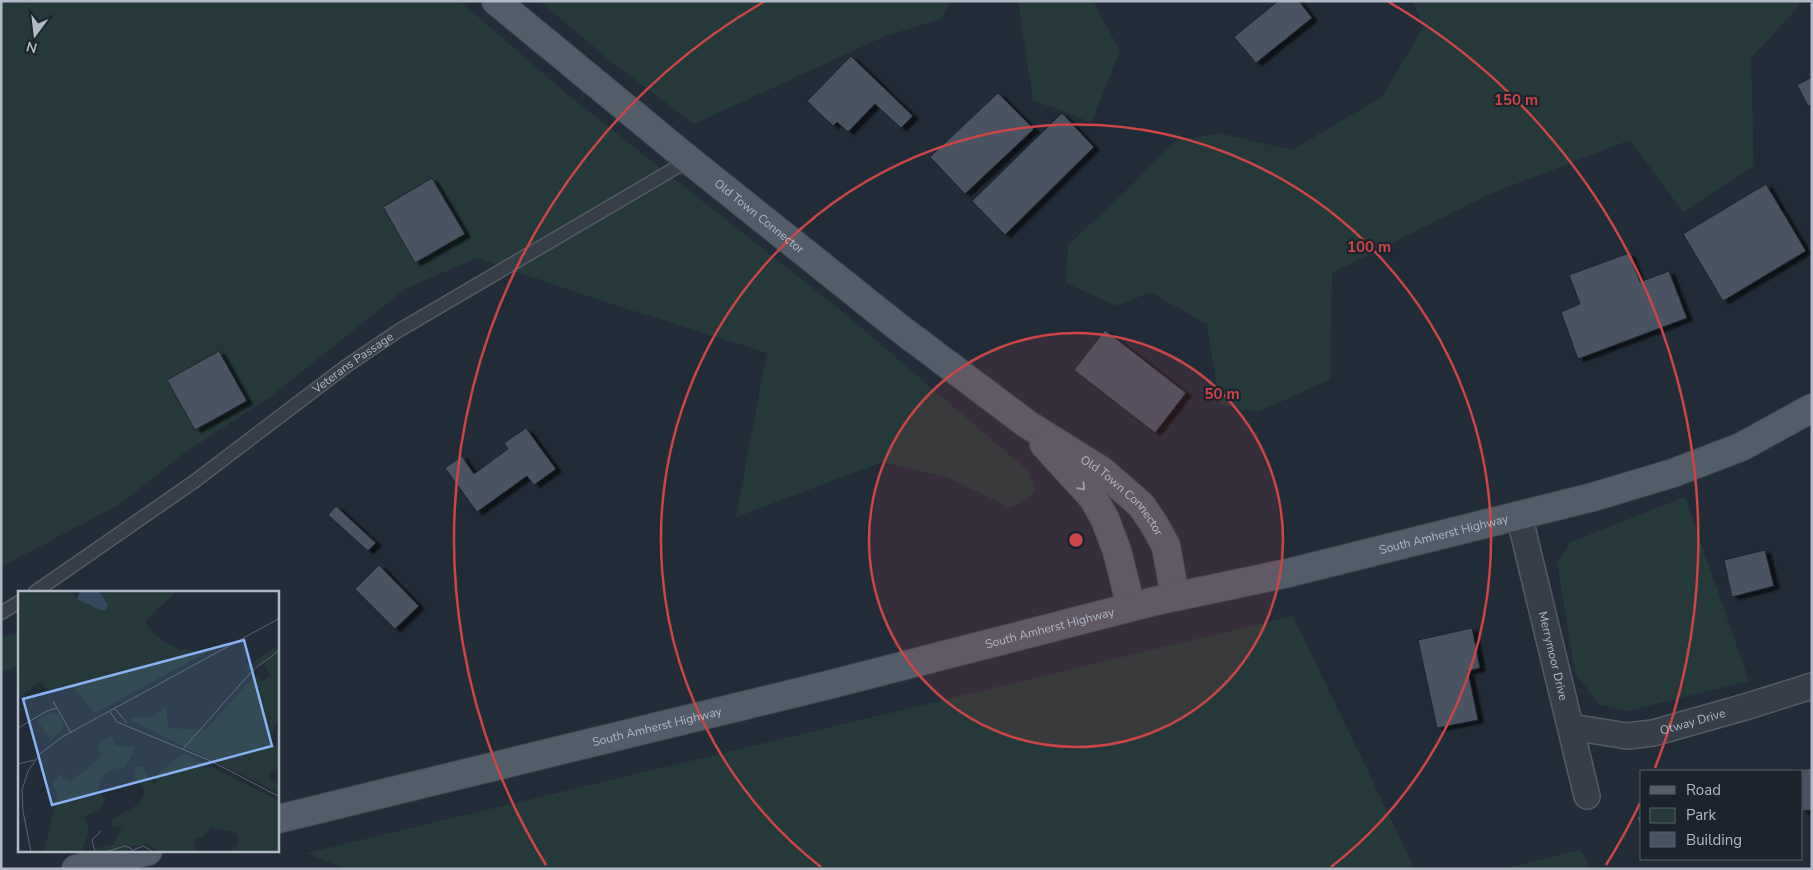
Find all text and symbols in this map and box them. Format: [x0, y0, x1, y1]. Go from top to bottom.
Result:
north arrow [10, 10, 60, 60]
text: N [24, 37, 39, 58]
text: 150 m [1494, 90, 1538, 110]
street label: Old Town Connector [711, 175, 808, 257]
text: 100 m [1347, 237, 1391, 257]
street label: Veterans Passage [308, 328, 396, 398]
text: 50 m [1204, 384, 1240, 404]
street label: Old Town Connector [1077, 452, 1167, 539]
one-way arrow [1076, 481, 1085, 490]
street label: South Amherst Highway [1377, 510, 1511, 558]
centre of rings [1067, 531, 1085, 549]
inset map [18, 591, 279, 852]
street label: South Amherst Highway [983, 604, 1117, 652]
street label: Merrymoor Drive [1535, 610, 1572, 702]
street label: South Amherst Highway [591, 703, 724, 750]
street label: Otway Drive [1658, 705, 1727, 739]
legend [1640, 770, 1803, 860]
text: Road [1686, 780, 1721, 800]
text: Park [1686, 805, 1716, 825]
text: Building [1686, 830, 1742, 850]

